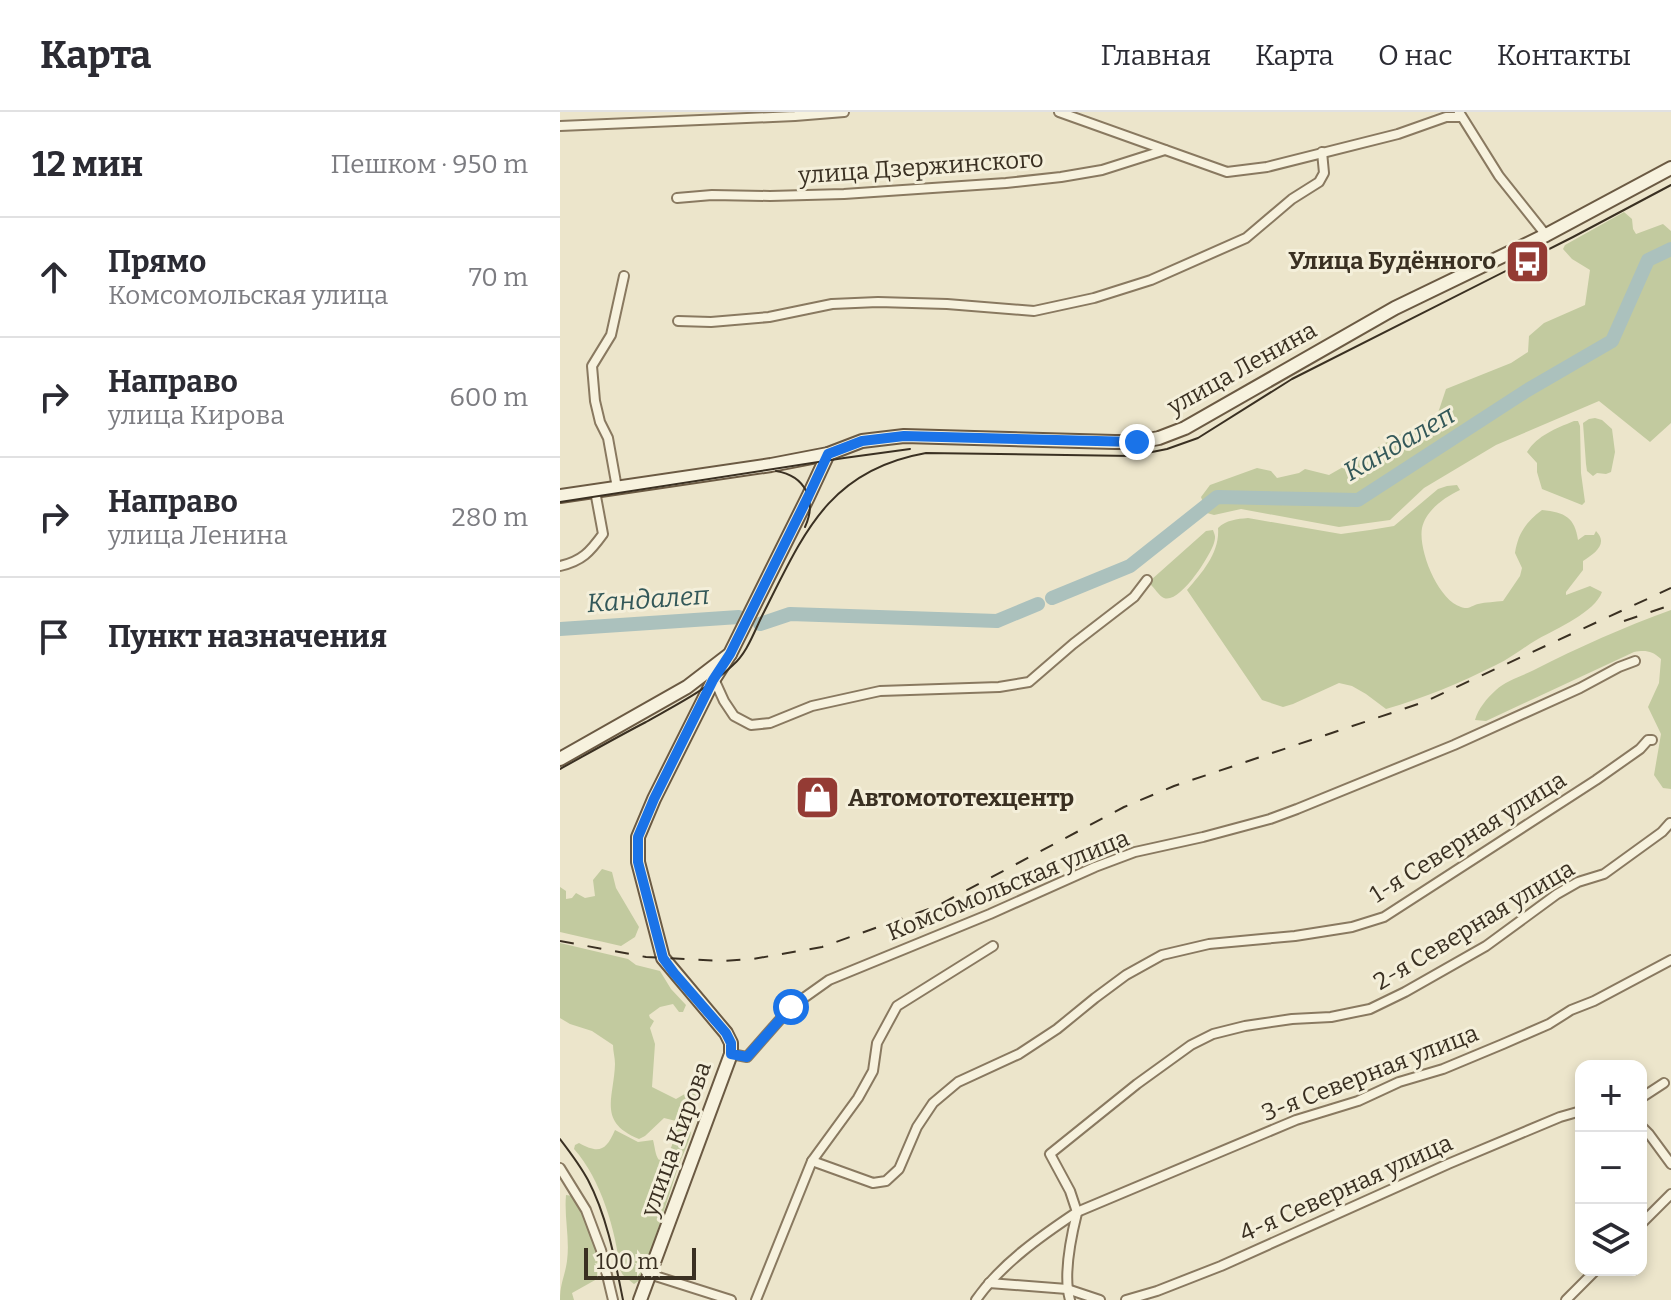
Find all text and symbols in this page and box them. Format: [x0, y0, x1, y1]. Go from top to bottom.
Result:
text: Карта [40, 32, 151, 78]
text: Главная [1101, 39, 1211, 72]
text: Карта [1255, 39, 1334, 72]
text: О нас [1378, 39, 1453, 72]
text: Контакты [1497, 39, 1631, 72]
text: 12 мин [32, 144, 143, 185]
street label: улица Дзержинского [797, 144, 1044, 190]
text: Пешком · 950 m [330, 149, 528, 180]
bus stop icon: Улица Будённого [1503, 237, 1551, 285]
text: Прямо [108, 244, 206, 280]
place label: Улица Будённого [1289, 247, 1496, 275]
icon: ahead [32, 255, 76, 299]
text: 70 m [469, 262, 528, 293]
text: Комсомольская улица [108, 280, 388, 311]
street label: улица Ленина [1162, 316, 1321, 421]
text: Направо [108, 364, 238, 400]
icon: right [32, 375, 76, 419]
text: 600 m [449, 382, 528, 413]
water label: Кандалеп [1338, 399, 1461, 488]
text: улица Кирова [108, 400, 284, 431]
route end [1119, 424, 1155, 460]
text: Направо [108, 484, 238, 520]
icon: right [32, 495, 76, 539]
text: 280 m [452, 502, 528, 533]
text: улица Ленина [108, 520, 288, 551]
water label: Кандалеп [586, 580, 711, 619]
icon: arrive [32, 615, 76, 659]
text: Пункт назначения [108, 619, 387, 655]
street label: 1-я Северная улица [1365, 765, 1571, 909]
shop icon: Автомототехцентр [793, 774, 841, 822]
place label: Автомототехцентр [848, 784, 1074, 812]
street label: Комсомольская улица [883, 824, 1133, 946]
street label: 2-я Северная улица [1369, 854, 1579, 996]
route start [773, 989, 809, 1025]
street label: 3-я Северная улица [1258, 1019, 1482, 1127]
street label: улица Кирова [635, 1058, 717, 1221]
map controls [1575, 1060, 1647, 1276]
button: + [1575, 1060, 1647, 1132]
street label: 4-я Северная улица [1235, 1128, 1457, 1248]
button: − [1575, 1132, 1647, 1204]
button: layers [1575, 1204, 1647, 1276]
scale bar [584, 1244, 696, 1280]
text: 100 m [596, 1248, 659, 1275]

